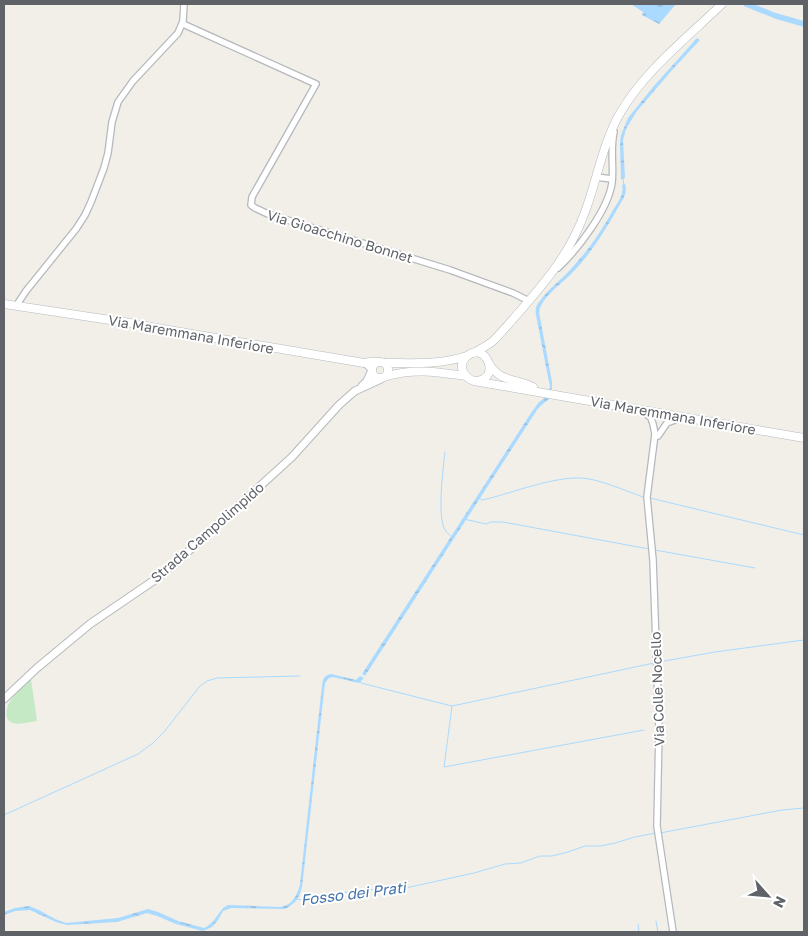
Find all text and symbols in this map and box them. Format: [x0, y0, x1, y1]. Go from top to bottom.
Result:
street label: Via Gioacchino Bonnet [265, 206, 415, 266]
street label: Via Maremmana Inferiore [107, 311, 275, 357]
street label: Via Maremmana Inferiore [589, 392, 757, 438]
street label: Strada Campolimpido [147, 478, 267, 586]
street label: Via Colle Nocello [646, 631, 668, 747]
north arrow [743, 871, 793, 921]
water label: Fosso dei Prati [299, 877, 409, 908]
text: N [770, 894, 790, 911]

